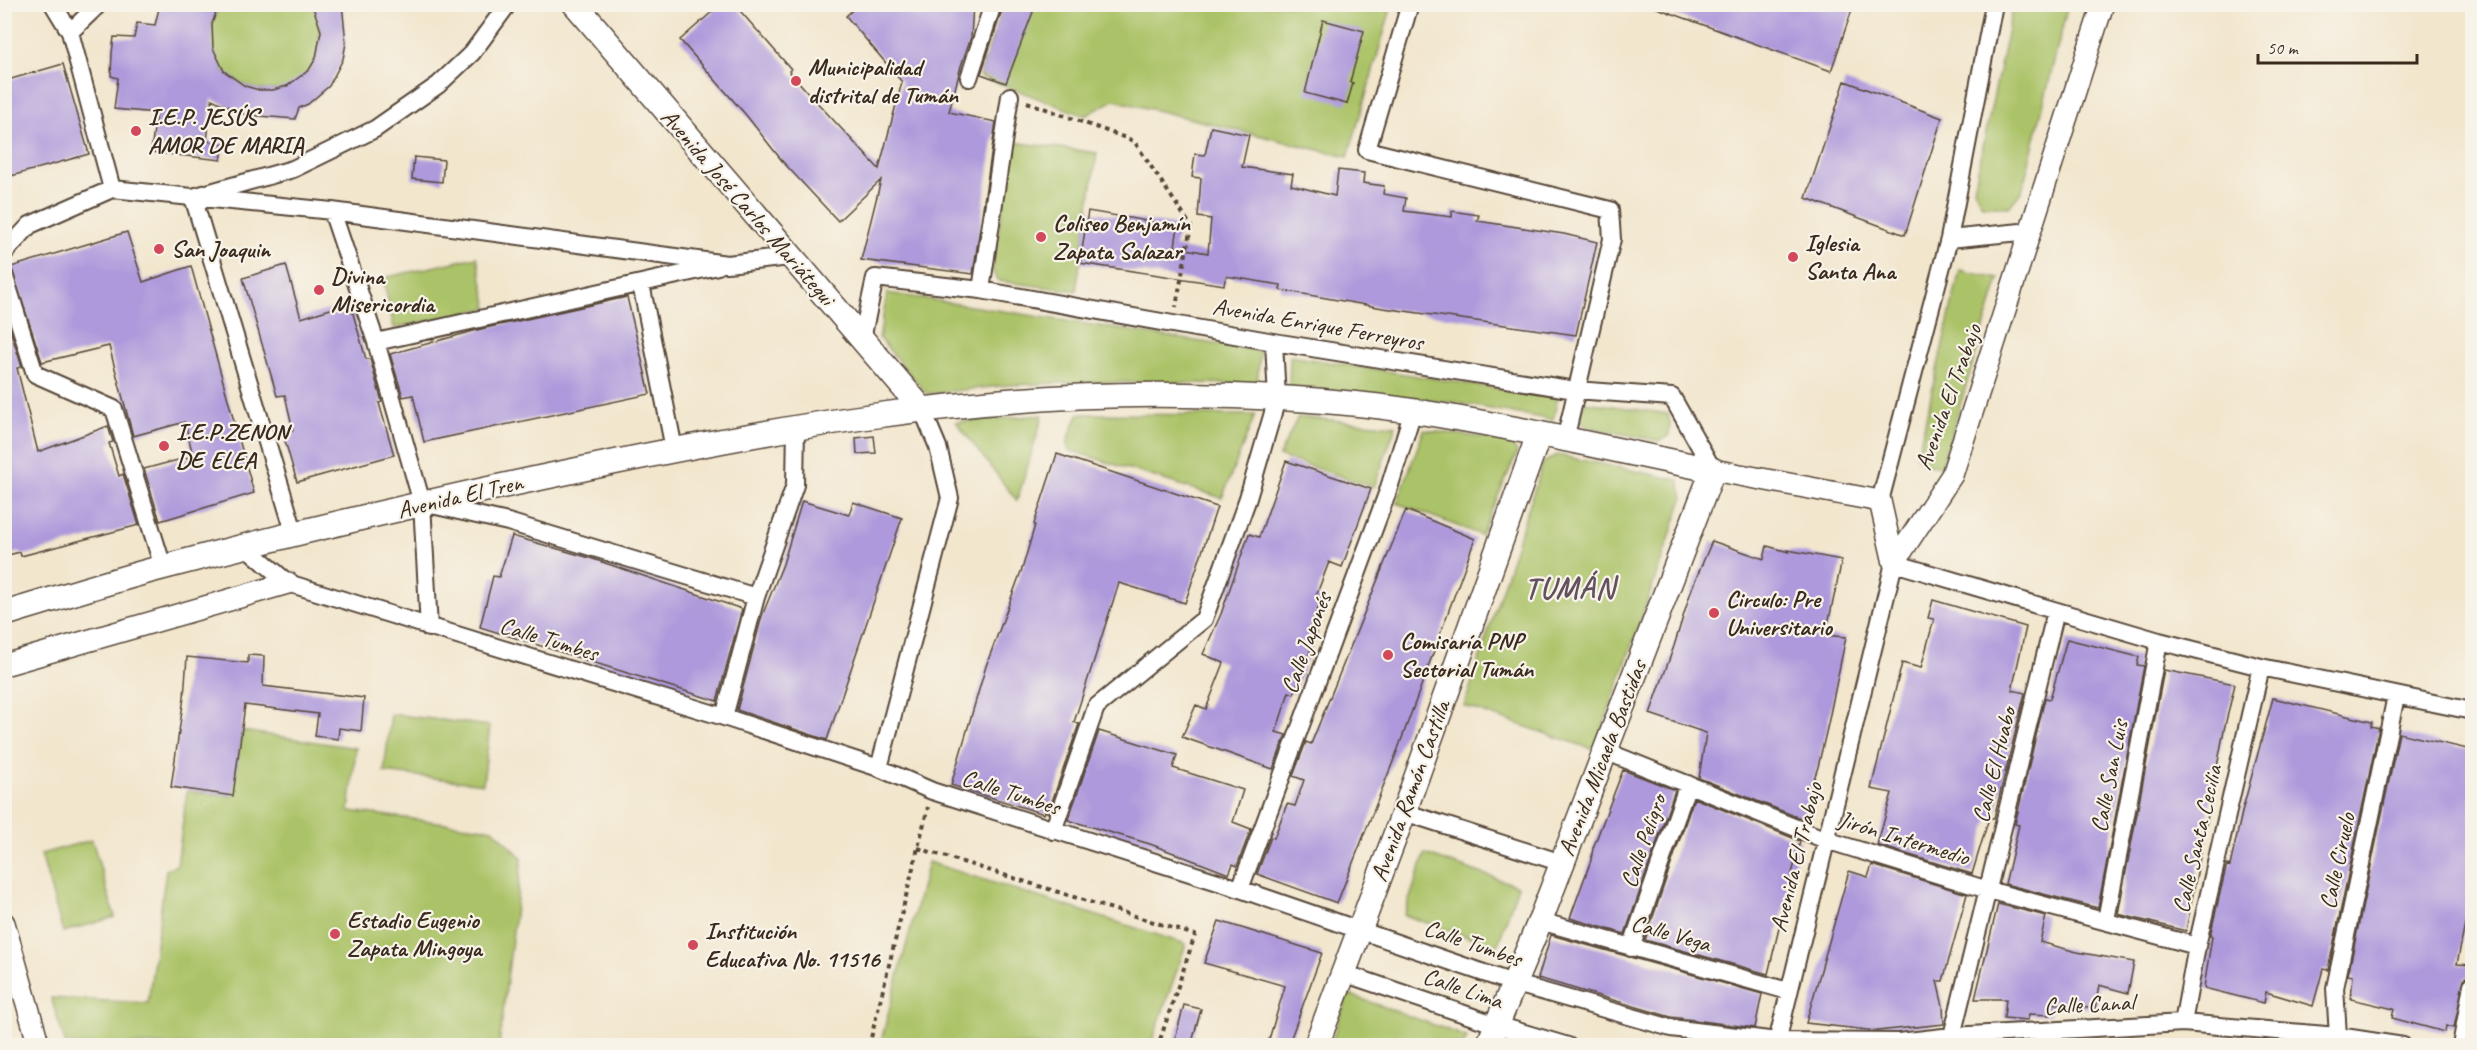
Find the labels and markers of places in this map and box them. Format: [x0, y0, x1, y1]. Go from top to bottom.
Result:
place label: Municipalidad distrital de Tumán [808, 52, 959, 110]
marker: Municipalidad distrital de Tumán [789, 74, 803, 88]
place label: I.E.P. JESÚS AMOR DE MARIA [148, 102, 305, 160]
marker: I.E.P. JESÚS AMOR DE MARIA [129, 124, 143, 138]
place label: Coliseo Benjamín Zapata Salazar [1053, 208, 1191, 266]
place label: Iglesia Santa Ana [1805, 228, 1897, 286]
marker: Coliseo Benjamín Zapata Salazar [1034, 230, 1048, 244]
place label: San Joaquin [171, 234, 272, 264]
marker: San Joaquin [152, 242, 166, 256]
marker: Iglesia Santa Ana [1786, 250, 1800, 264]
place label: Divina Misericordia [331, 261, 436, 319]
marker: Divina Misericordia [312, 283, 326, 297]
place label: I.E.P.ZENON DE ELEA [176, 417, 293, 475]
marker: I.E.P.ZENON DE ELEA [157, 439, 171, 453]
place label: Circulo: Pre Universitario [1726, 584, 1834, 642]
marker: Circulo: Pre Universitario [1707, 606, 1721, 620]
place label: Comisaría PNP Sectorial Tumán [1400, 626, 1534, 684]
marker: Comisaría PNP Sectorial Tumán [1381, 648, 1395, 662]
place label: Estadio Eugenio Zapata Mingoya [347, 905, 484, 963]
place label: Institución Educativa No. 11516 [705, 916, 881, 974]
marker: Estadio Eugenio Zapata Mingoya [328, 927, 342, 941]
marker: Institución Educativa No. 11516 [686, 938, 700, 952]

